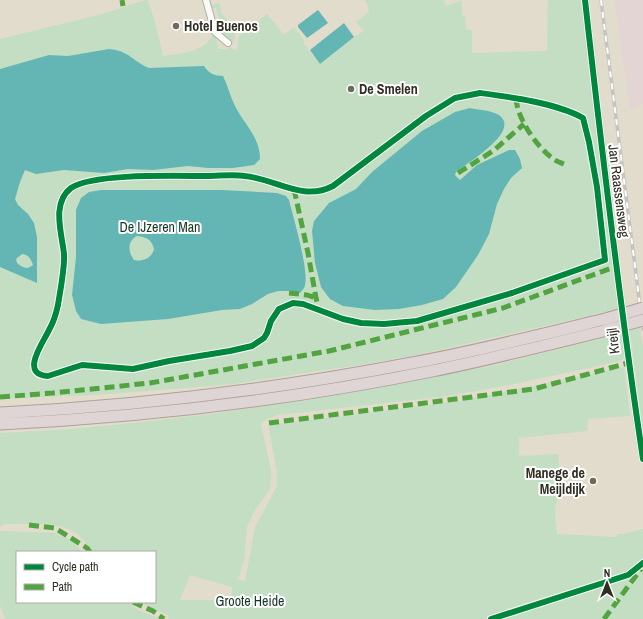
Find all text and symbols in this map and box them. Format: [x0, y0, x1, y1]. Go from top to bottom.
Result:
place label: Hotel Buenos [184, 17, 258, 35]
marker: Hotel Buenos [171, 21, 181, 31]
place label: De Smelen [359, 80, 418, 98]
marker: De Smelen [346, 84, 356, 94]
street label: Jan Raassensweg [604, 143, 634, 239]
park label: De IJzeren Man [119, 218, 201, 236]
street label: Kreijl [602, 327, 624, 355]
place label: Manege de Meijldijk [526, 464, 586, 498]
marker: Manege de Meijldijk [588, 476, 598, 486]
legend [16, 551, 156, 603]
text: Cycle path [52, 559, 99, 575]
north arrow [587, 563, 627, 603]
text: N [604, 566, 610, 580]
text: Path [52, 579, 72, 595]
park label: Groote Heide [216, 592, 284, 610]

